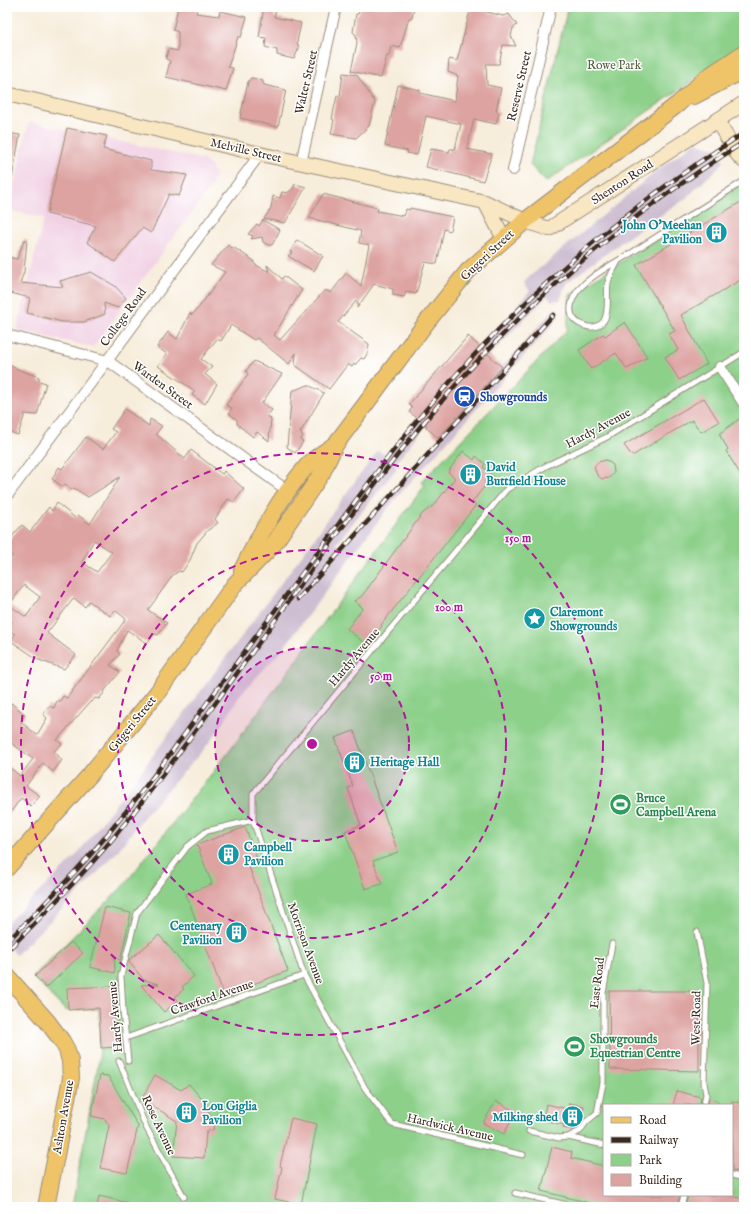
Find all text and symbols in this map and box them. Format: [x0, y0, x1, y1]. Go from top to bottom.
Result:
street label: Walter Street [292, 48, 321, 116]
street label: Reserve Street [504, 49, 535, 123]
park label: Rowe Park [587, 58, 642, 73]
street label: Melville Street [209, 135, 283, 166]
street label: Shenton Road [588, 156, 657, 208]
place label: John O'Meehan Pavilion [620, 218, 703, 247]
building icon: John O'Meehan Pavilion [704, 219, 730, 245]
street label: Gugeri Street [457, 227, 517, 284]
street label: College Road [97, 285, 150, 350]
street label: Warden Street [130, 358, 196, 412]
station icon: Showgrounds [452, 384, 478, 410]
place label: Showgrounds [480, 390, 548, 406]
street label: Hardy Avenue [563, 405, 634, 452]
place label: David Buttfield House [486, 460, 566, 489]
building icon: David Buttfield House [457, 461, 483, 487]
text: 150 m [505, 531, 532, 546]
text: 100 m [435, 600, 464, 615]
place label: Claremont Showgrounds [550, 605, 618, 635]
place icon: Claremont Showgrounds [522, 606, 548, 632]
street label: Hardy Avenue [326, 625, 383, 690]
text: 50 m [370, 669, 393, 684]
street label: Gugeri Street [105, 693, 160, 755]
centre of rings [305, 737, 319, 751]
building icon: Heritage Hall [342, 749, 368, 775]
place label: Heritage Hall [370, 755, 440, 771]
place label: Bruce Campbell Arena [636, 791, 717, 821]
sports icon: Bruce Campbell Arena [608, 792, 634, 818]
place label: Campbell Pavilion [244, 840, 293, 869]
building icon: Campbell Pavilion [215, 841, 241, 867]
street label: Morrison Avenue [284, 900, 327, 987]
place label: Centenary Pavilion [170, 919, 223, 948]
building icon: Centenary Pavilion [224, 920, 250, 946]
street label: East Road [587, 956, 608, 1010]
street label: Crawford Avenue [169, 976, 256, 1019]
street label: Hardy Avenue [105, 980, 126, 1053]
street label: West Road [689, 990, 704, 1045]
place label: Showgrounds Equestrian Centre [590, 1032, 681, 1062]
sports icon: Showgrounds Equestrian Centre [561, 1033, 587, 1059]
street label: Ashton Avenue [49, 1078, 77, 1156]
street label: Rose Avenue [138, 1093, 179, 1158]
place label: Lou Giglia Pavilion [201, 1099, 258, 1128]
building icon: Lou Giglia Pavilion [174, 1100, 200, 1126]
building icon: Milking shed [560, 1104, 586, 1130]
legend [603, 1104, 733, 1196]
street label: Hardwick Avenue [405, 1110, 495, 1145]
place label: Milking shed [493, 1110, 559, 1126]
text: Road [639, 1113, 667, 1128]
text: Railway [639, 1133, 678, 1148]
text: Park [639, 1153, 662, 1168]
text: Building [639, 1173, 683, 1188]

